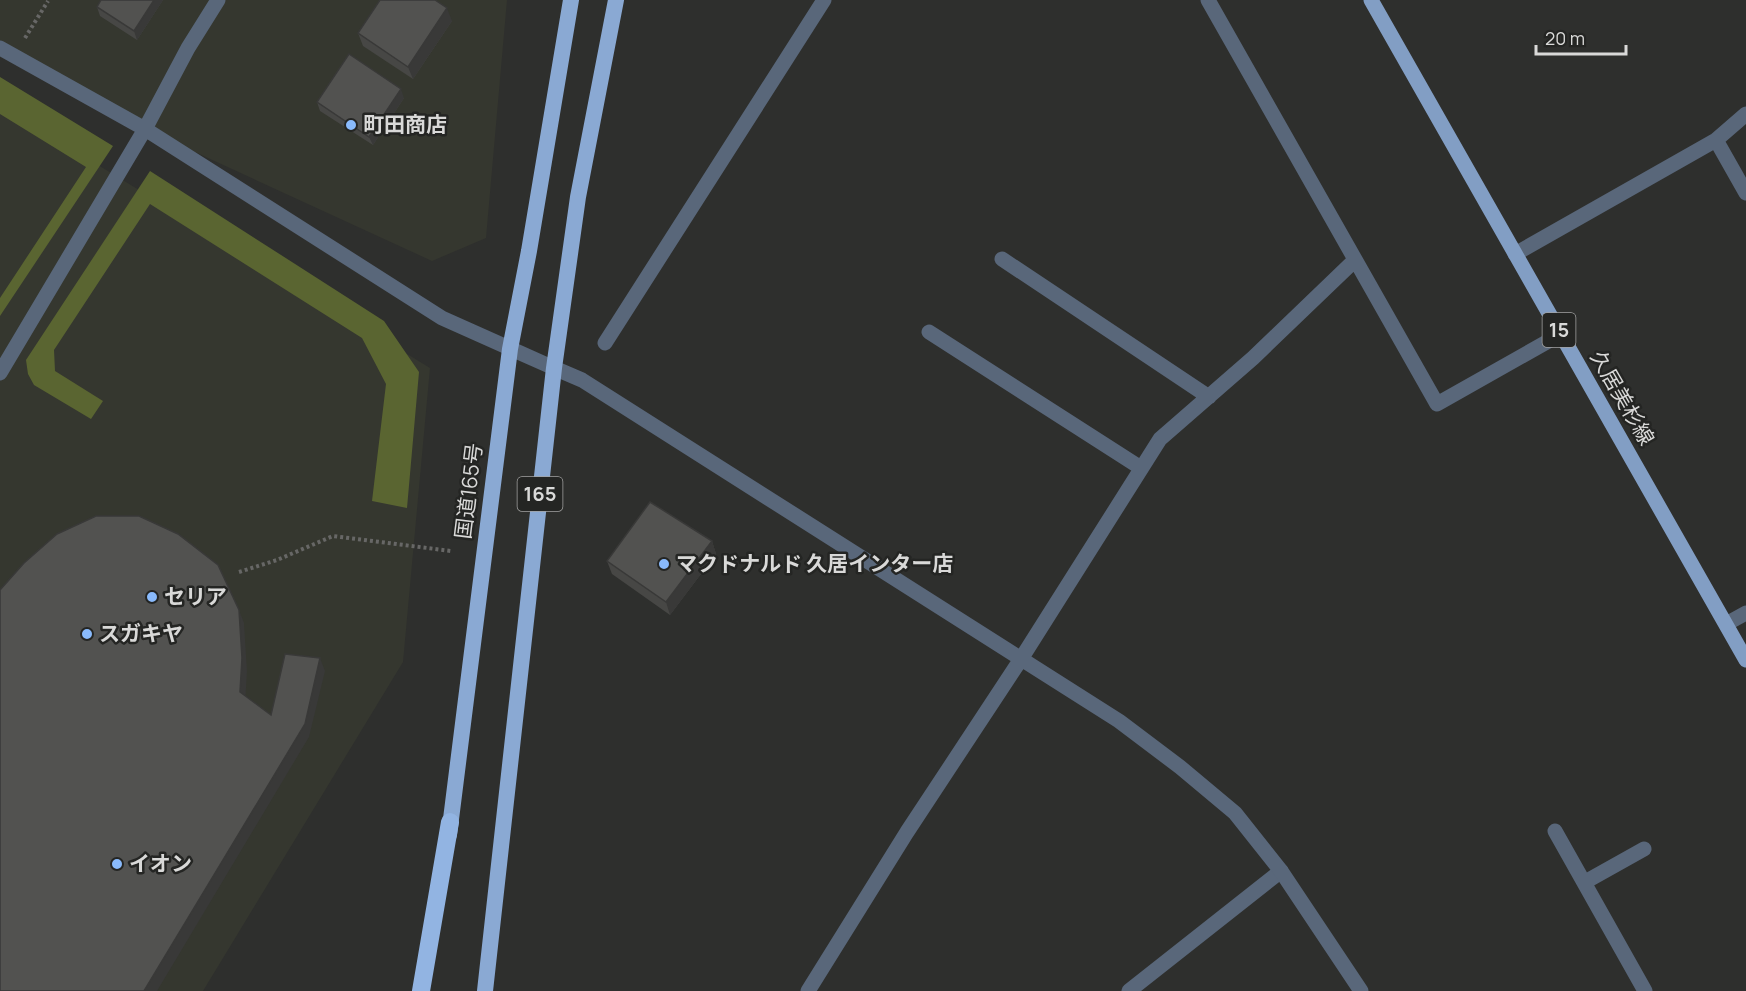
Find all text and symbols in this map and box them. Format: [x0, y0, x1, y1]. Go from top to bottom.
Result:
scale bar [1536, 18, 1626, 56]
text: 20 m [1545, 26, 1585, 50]
place label: 町田商店 [363, 110, 447, 138]
marker: 町田商店 [344, 118, 358, 132]
road number: 15 [1542, 313, 1576, 347]
street label: 久居美杉線 [1584, 345, 1661, 450]
street label: 国道165号 [448, 441, 488, 540]
road number: 165 [518, 477, 562, 511]
place label: マクドナルド 久居インター店 [676, 549, 953, 577]
marker: マクドナルド 久居インター店 [657, 557, 671, 571]
place label: セリア [164, 582, 227, 610]
marker: セリア [145, 590, 159, 604]
place label: スガキヤ [99, 619, 183, 647]
marker: スガキヤ [80, 627, 94, 641]
place label: イオン [129, 849, 192, 877]
marker: イオン [110, 857, 124, 871]

